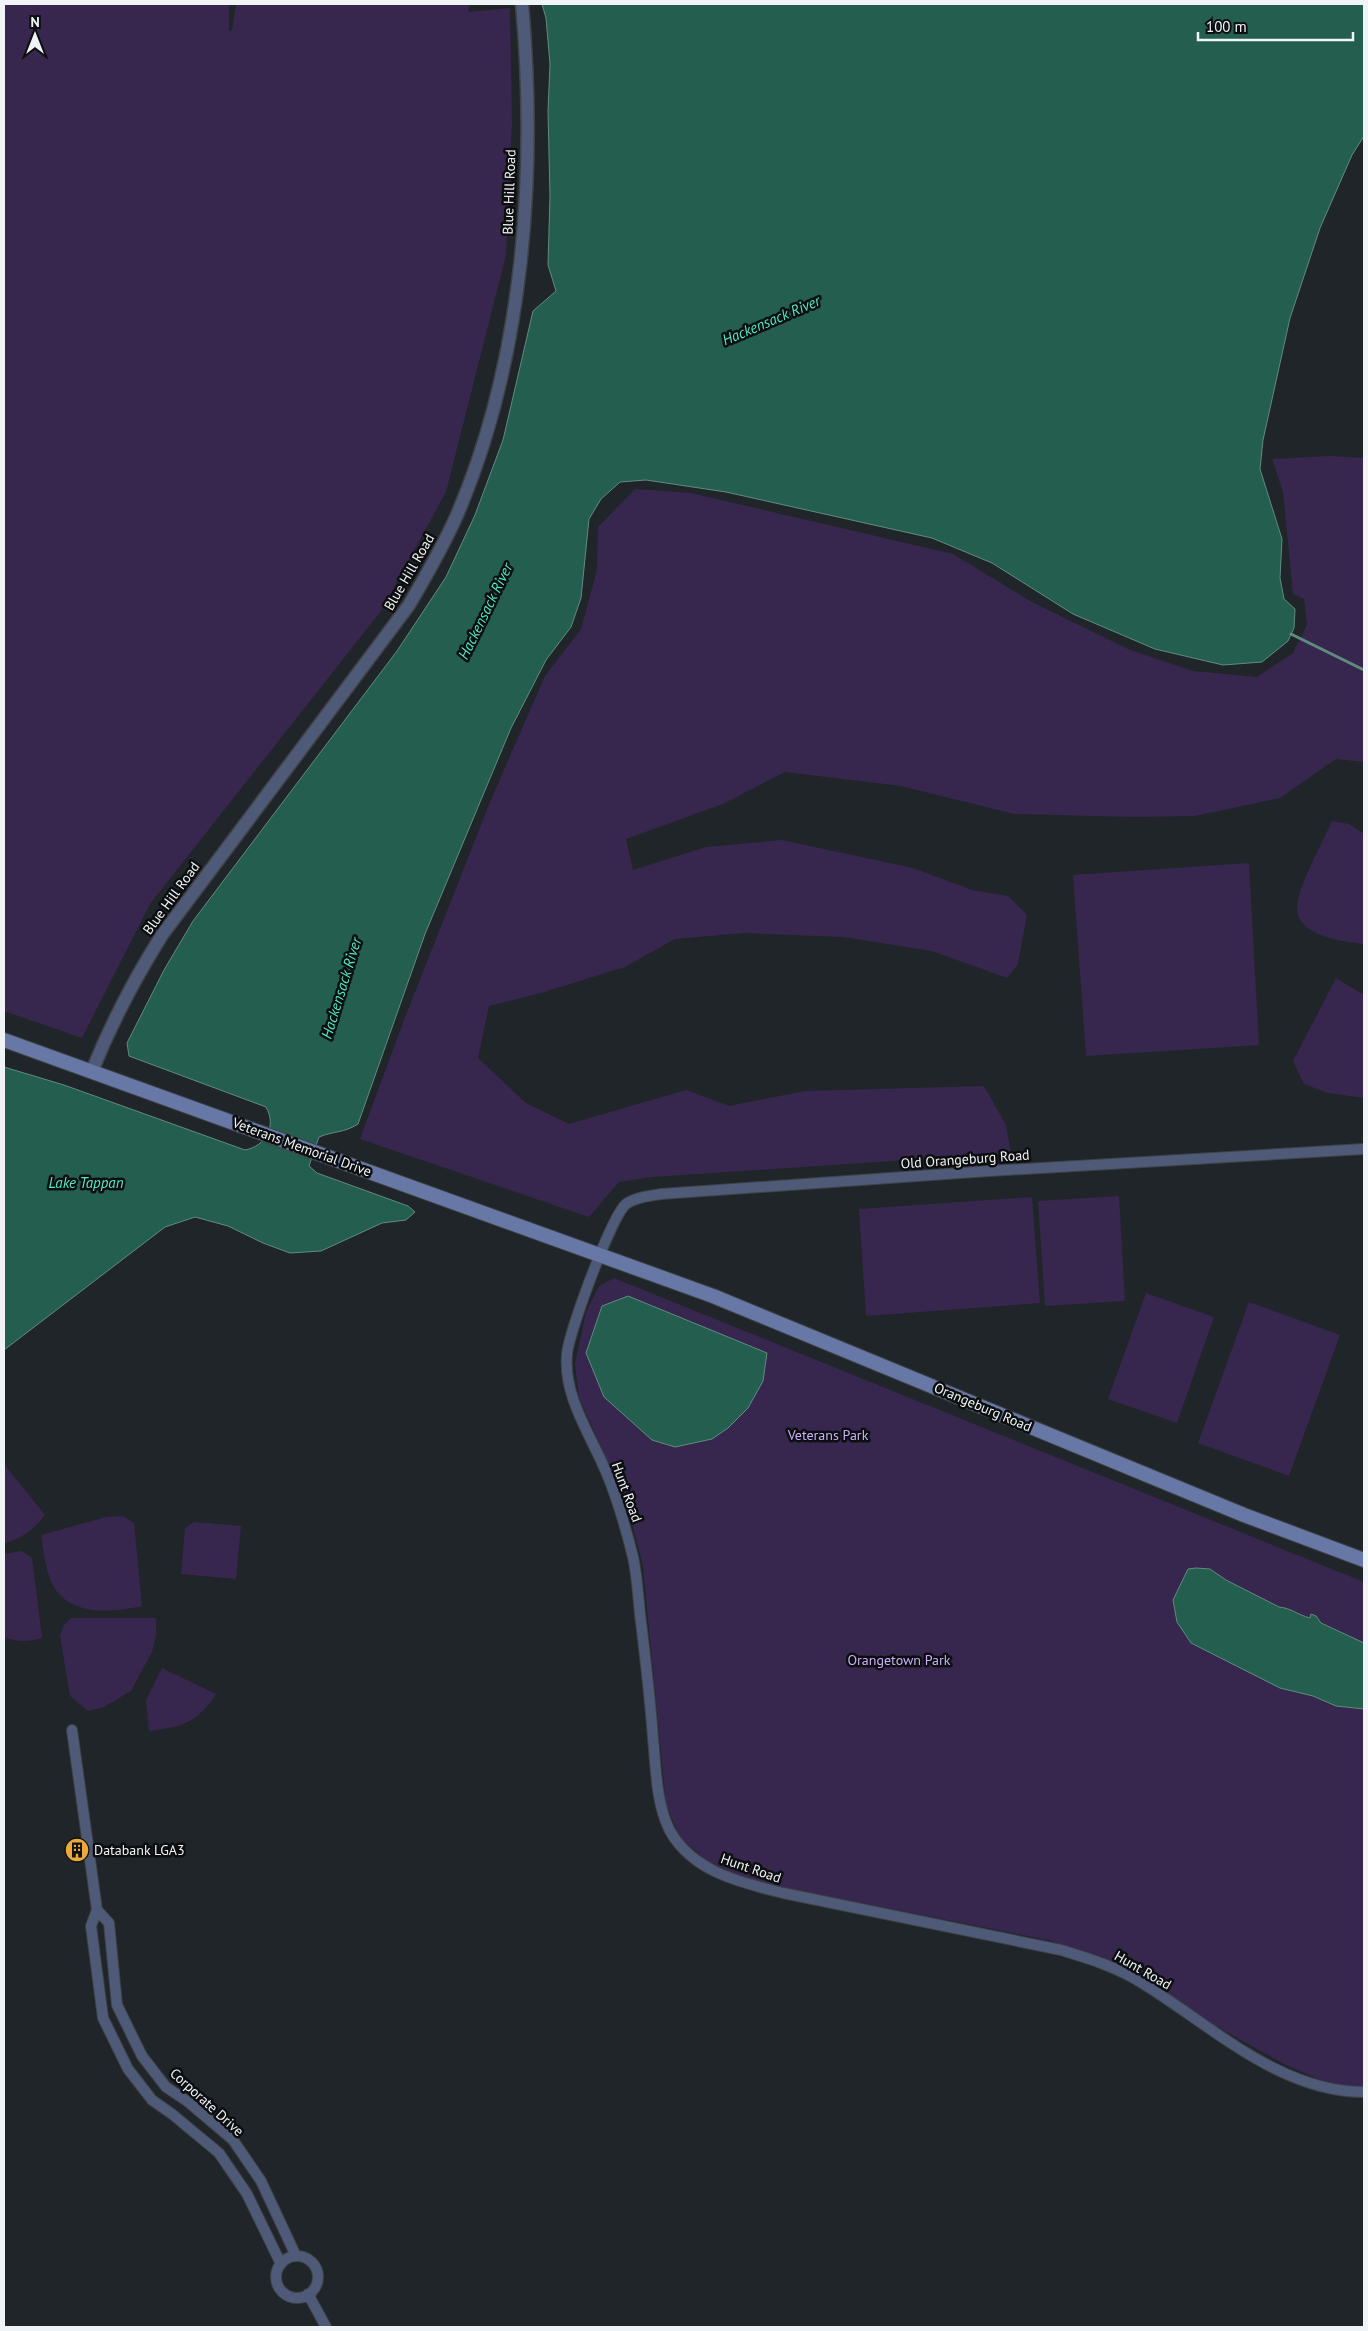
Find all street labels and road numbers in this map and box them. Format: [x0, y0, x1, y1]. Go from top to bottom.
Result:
street label: Blue Hill Road [499, 149, 519, 235]
street label: Blue Hill Road [380, 531, 438, 613]
street label: Blue Hill Road [139, 858, 203, 938]
street label: Veterans Memorial Drive [229, 1113, 374, 1181]
street label: Old Orangeburg Road [900, 1146, 1030, 1172]
street label: Orangeburg Road [931, 1378, 1035, 1436]
street label: Hunt Road [608, 1459, 646, 1525]
street label: Hunt Road [718, 1849, 784, 1887]
street label: Hunt Road [1111, 1947, 1175, 1993]
street label: Corporate Drive [166, 2064, 248, 2140]

